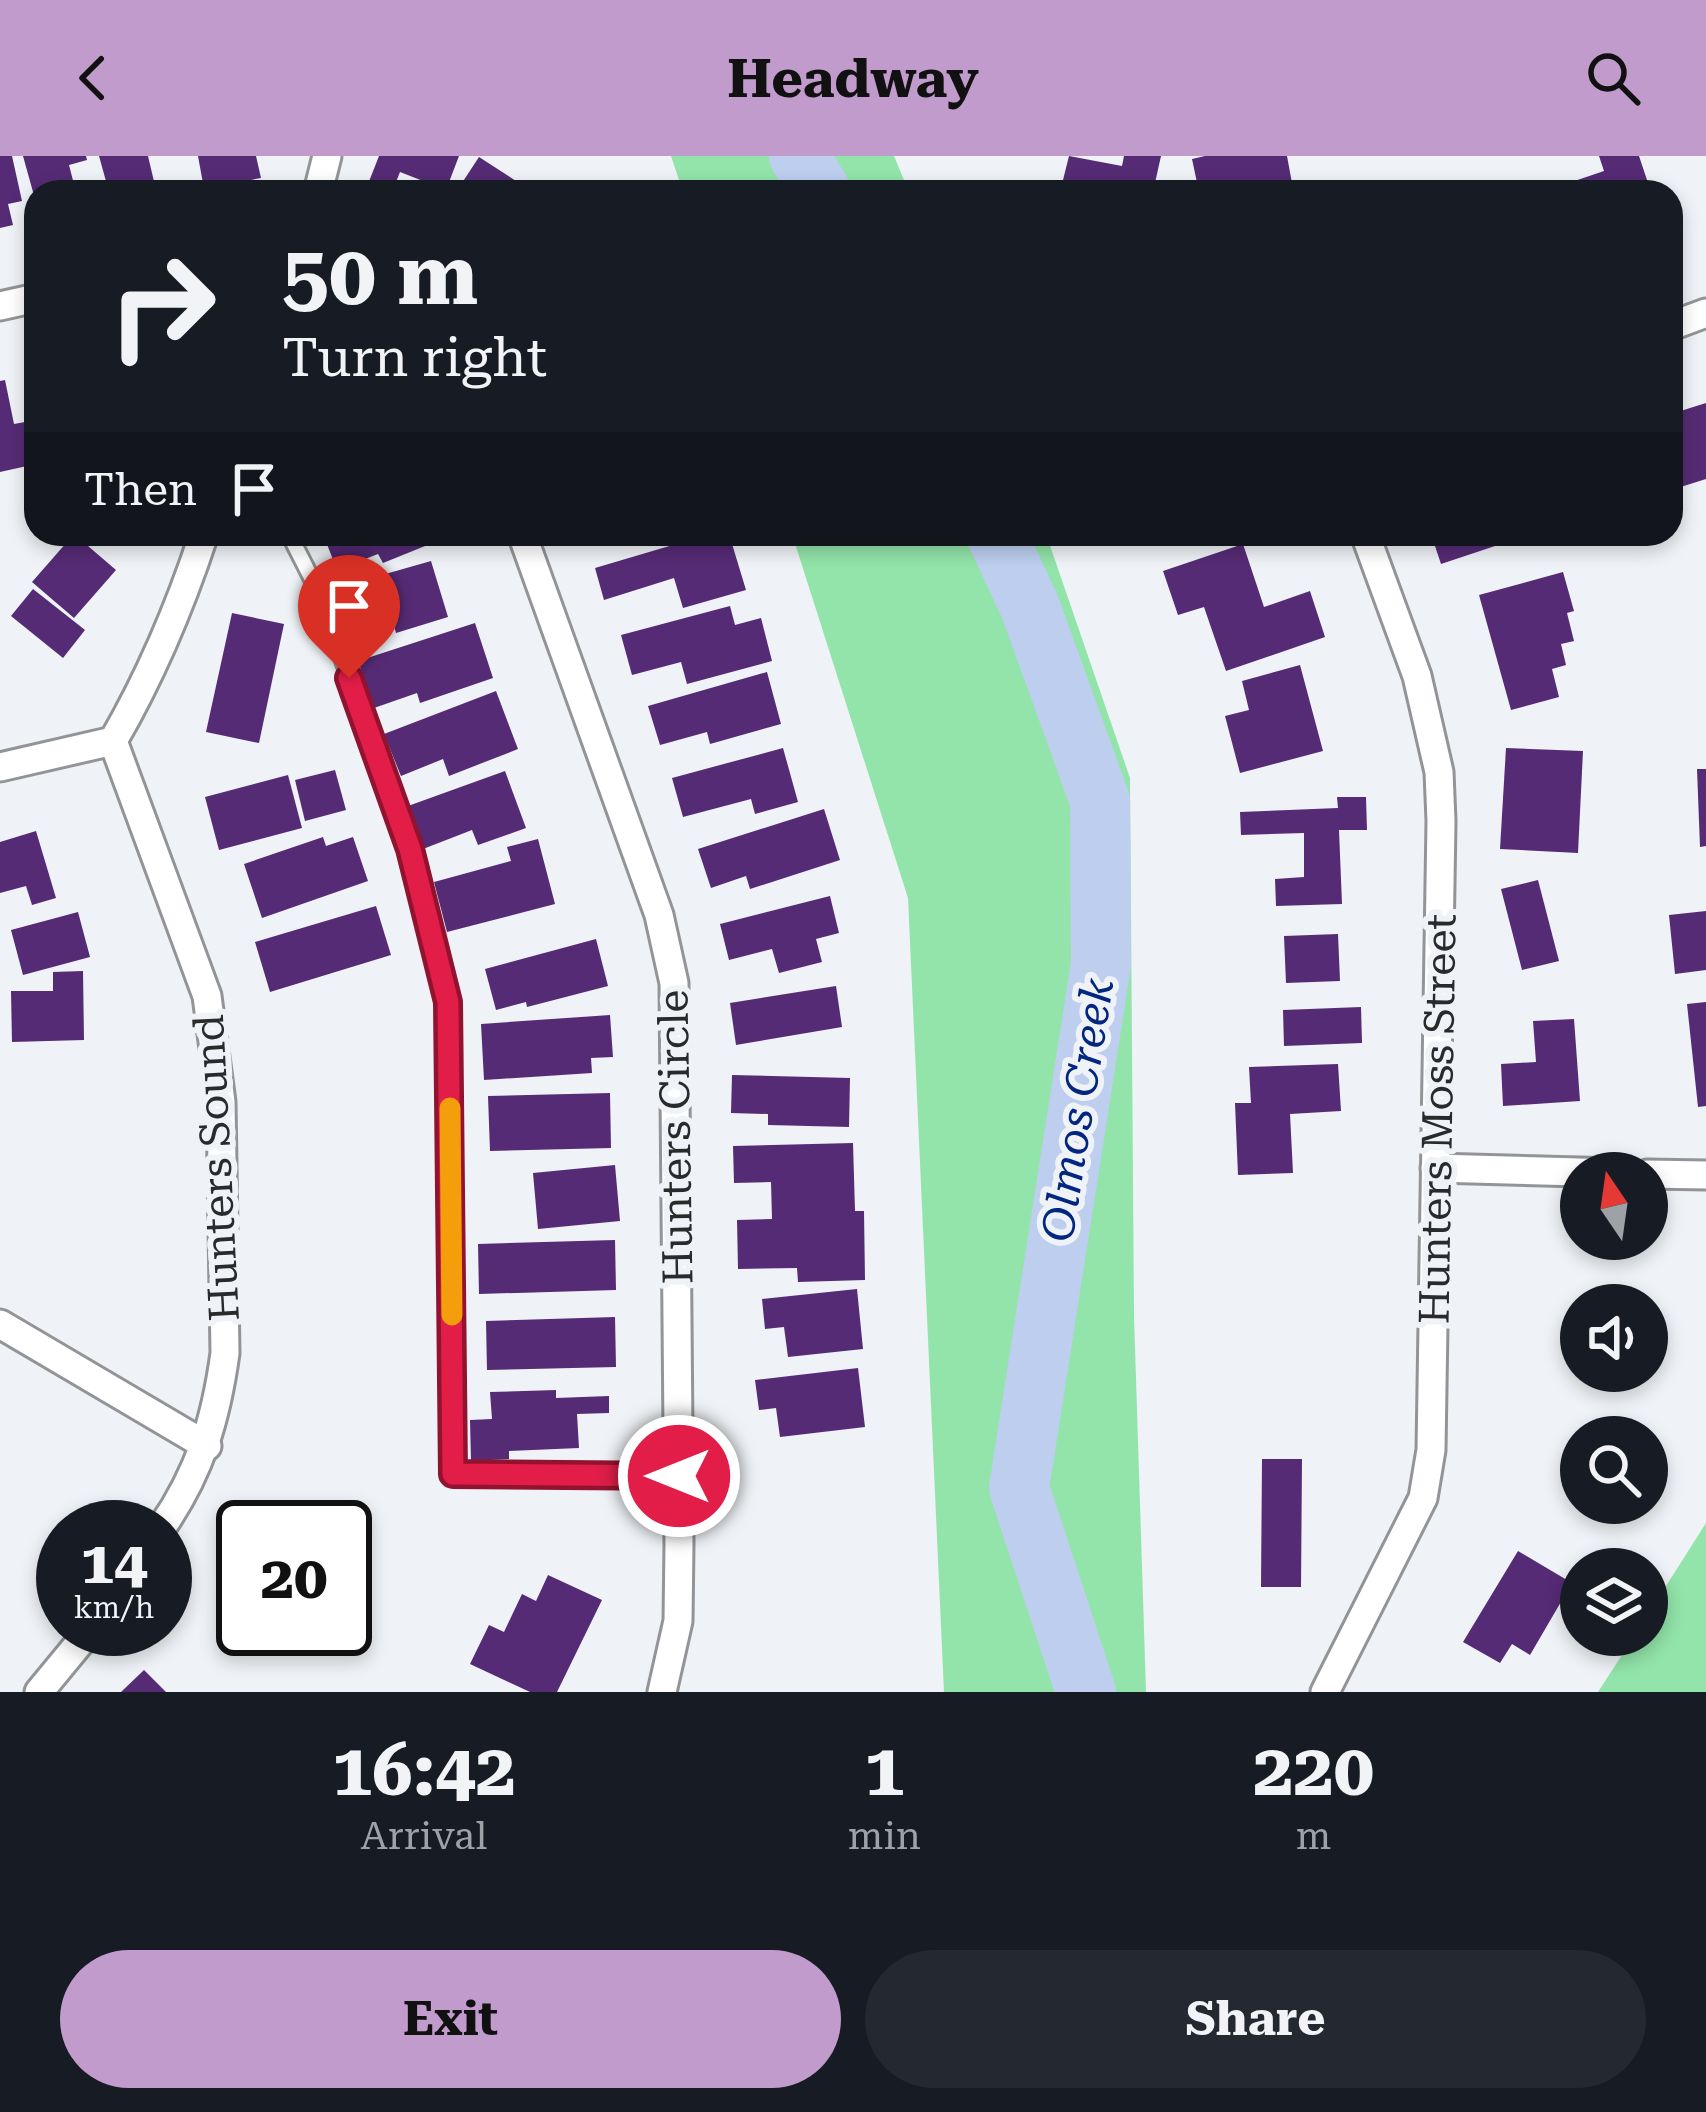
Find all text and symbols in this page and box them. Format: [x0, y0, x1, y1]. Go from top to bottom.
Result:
icon: back [60, 45, 126, 111]
icon: search [1580, 45, 1646, 111]
text: Headway [727, 47, 979, 110]
text: 50 m [282, 226, 478, 324]
icon: right [84, 228, 240, 384]
text: Turn right [282, 326, 547, 389]
icon: arrive [221, 456, 287, 522]
text: Then [84, 463, 197, 516]
pin [298, 555, 400, 678]
icon: arrive [316, 573, 382, 639]
street label: Hunters Moss Street [1409, 913, 1466, 1325]
water label: Olmos Creek [1031, 974, 1125, 1246]
street label: Hunters Circle [648, 989, 703, 1285]
street label: Hunters Sound [184, 1013, 249, 1323]
north arrow [1560, 1152, 1668, 1260]
map controls [1560, 1152, 1668, 1656]
button: sound [1560, 1284, 1668, 1392]
position arrow [616, 1413, 742, 1539]
button: search [1560, 1416, 1668, 1524]
speed limit sign: 20 [216, 1500, 372, 1656]
text: 14 [80, 1527, 148, 1598]
button: layers [1560, 1548, 1668, 1656]
text: km/h [74, 1590, 154, 1625]
text: 16:42 [332, 1728, 516, 1813]
text: 1 [864, 1728, 905, 1813]
text: 220 [1253, 1728, 1374, 1813]
text: Arrival [361, 1813, 487, 1859]
text: min [848, 1813, 921, 1859]
text: m [1296, 1813, 1331, 1859]
button: Exit [60, 1950, 841, 2088]
button: Share [865, 1950, 1646, 2088]

